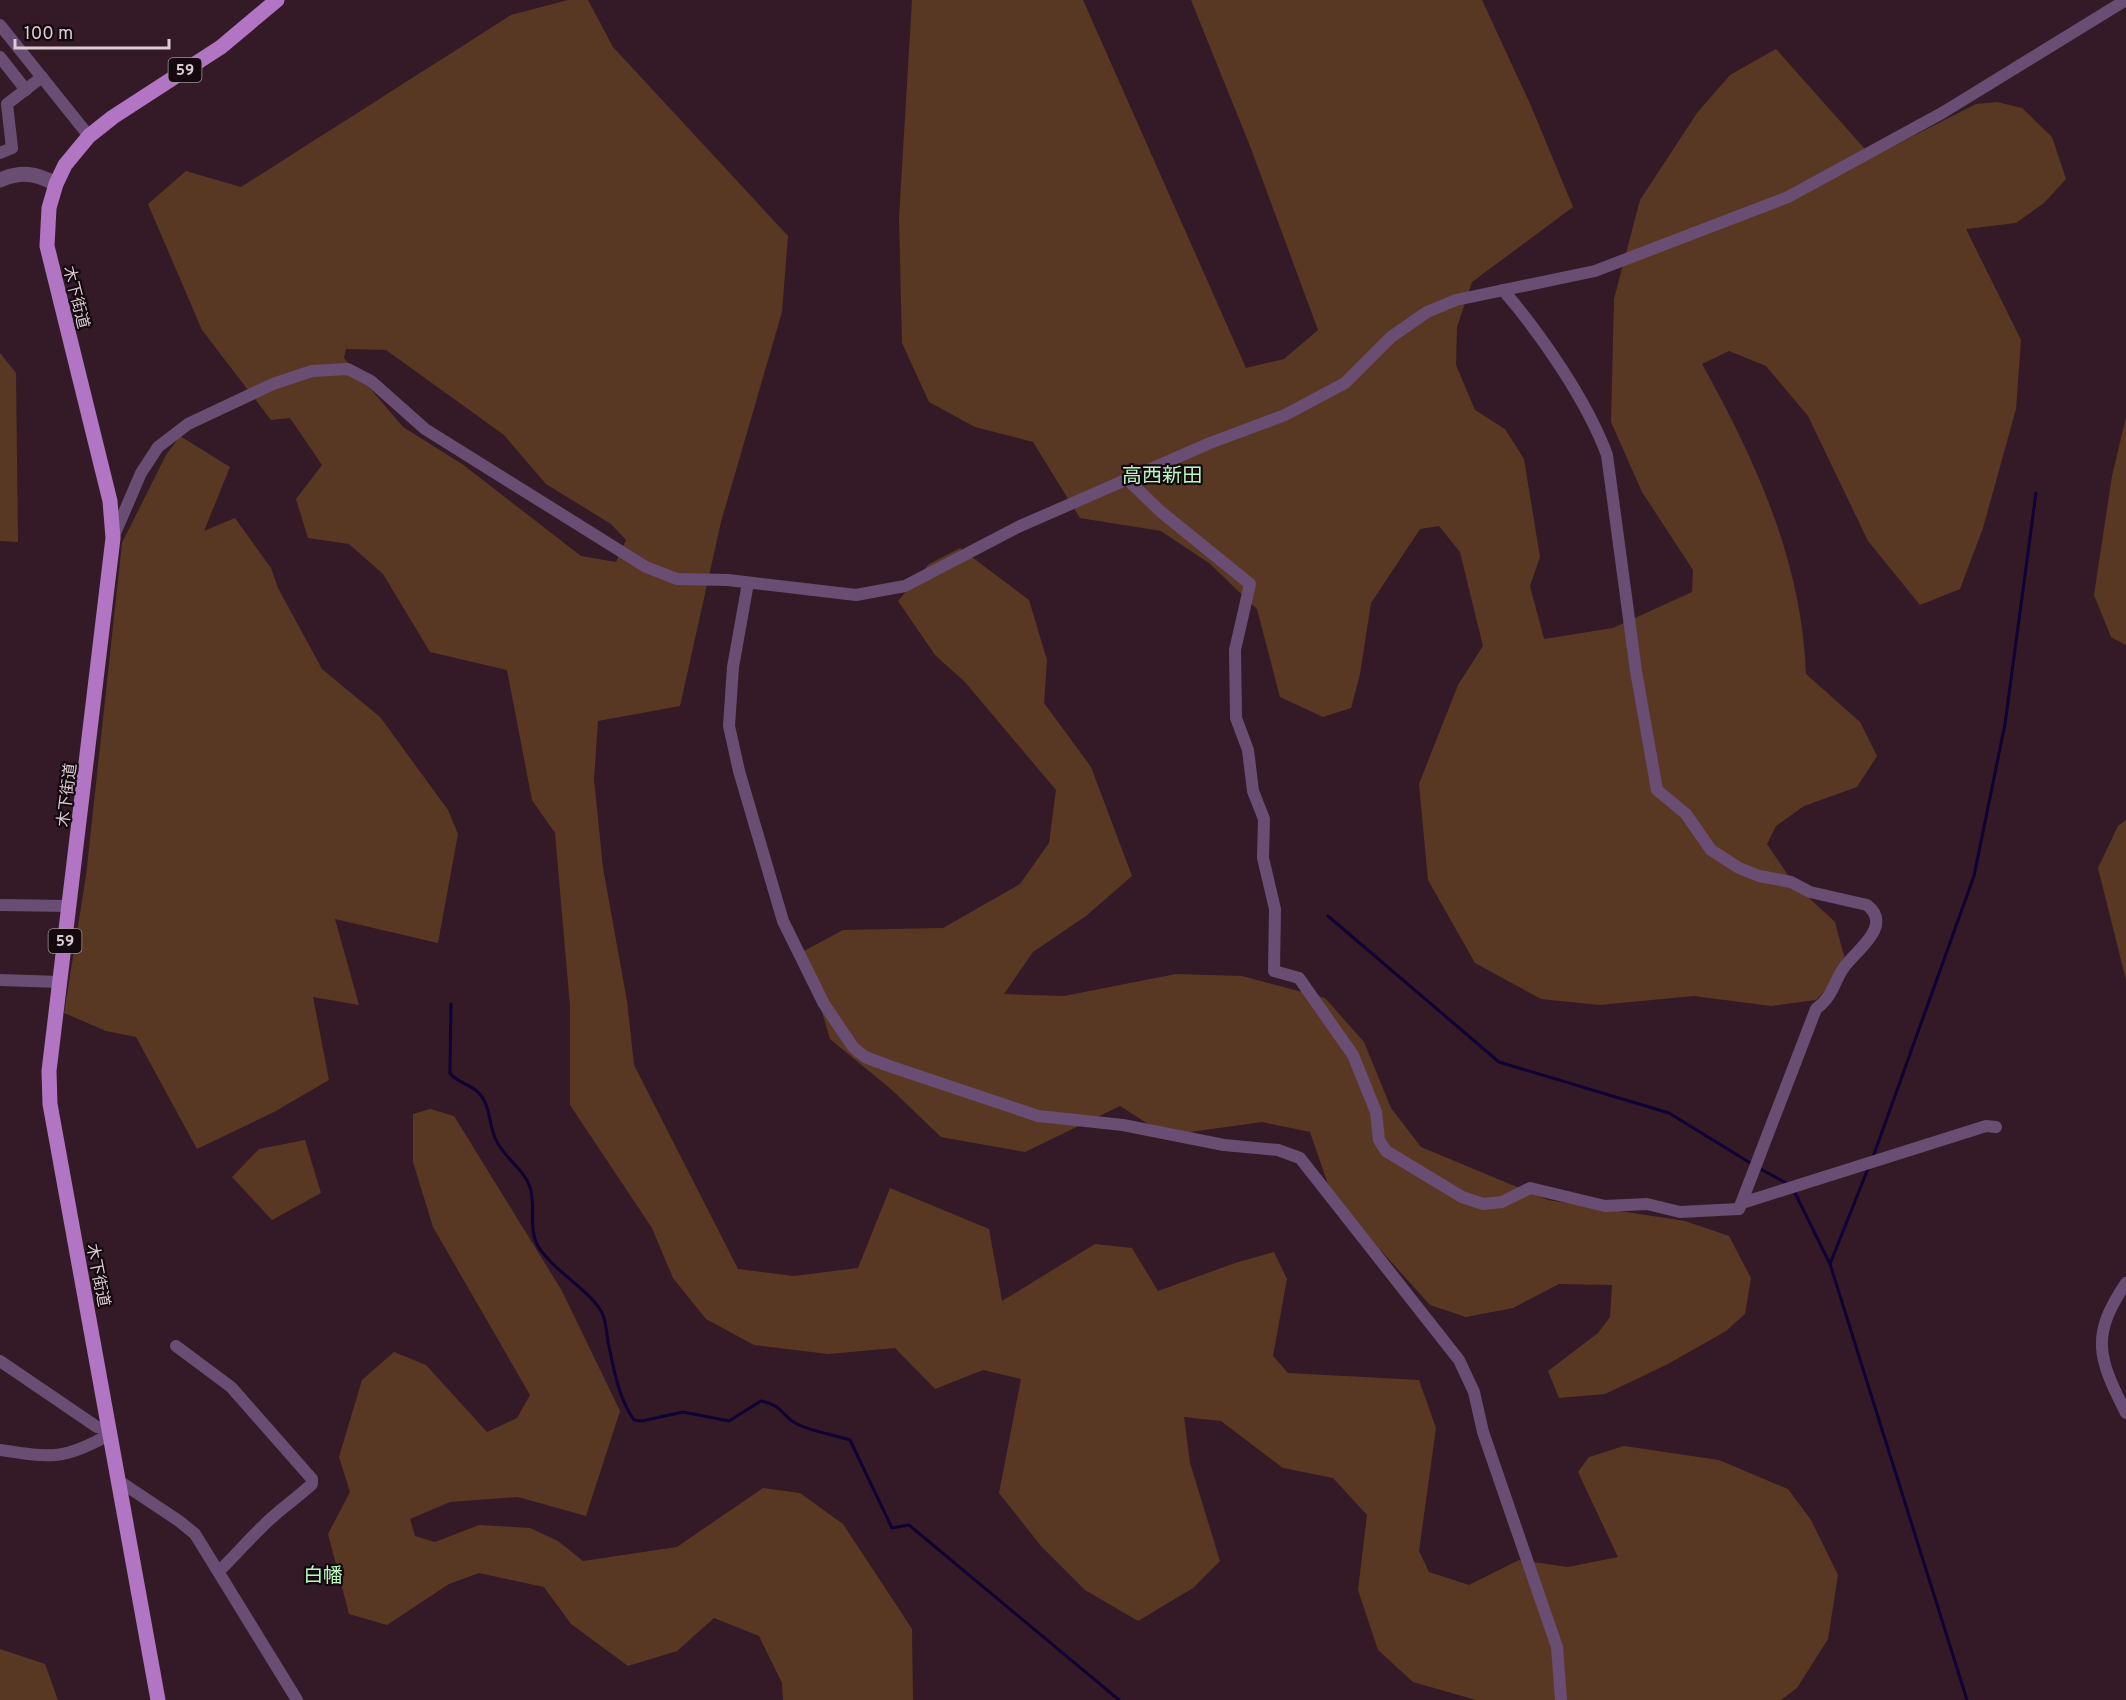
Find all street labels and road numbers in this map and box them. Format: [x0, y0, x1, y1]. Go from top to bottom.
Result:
road number: 59 [168, 58, 201, 82]
street label: 木下街道 [58, 264, 93, 331]
street label: 木下街道 [54, 762, 82, 828]
road number: 59 [48, 929, 82, 953]
street label: 木下街道 [81, 1242, 113, 1309]

